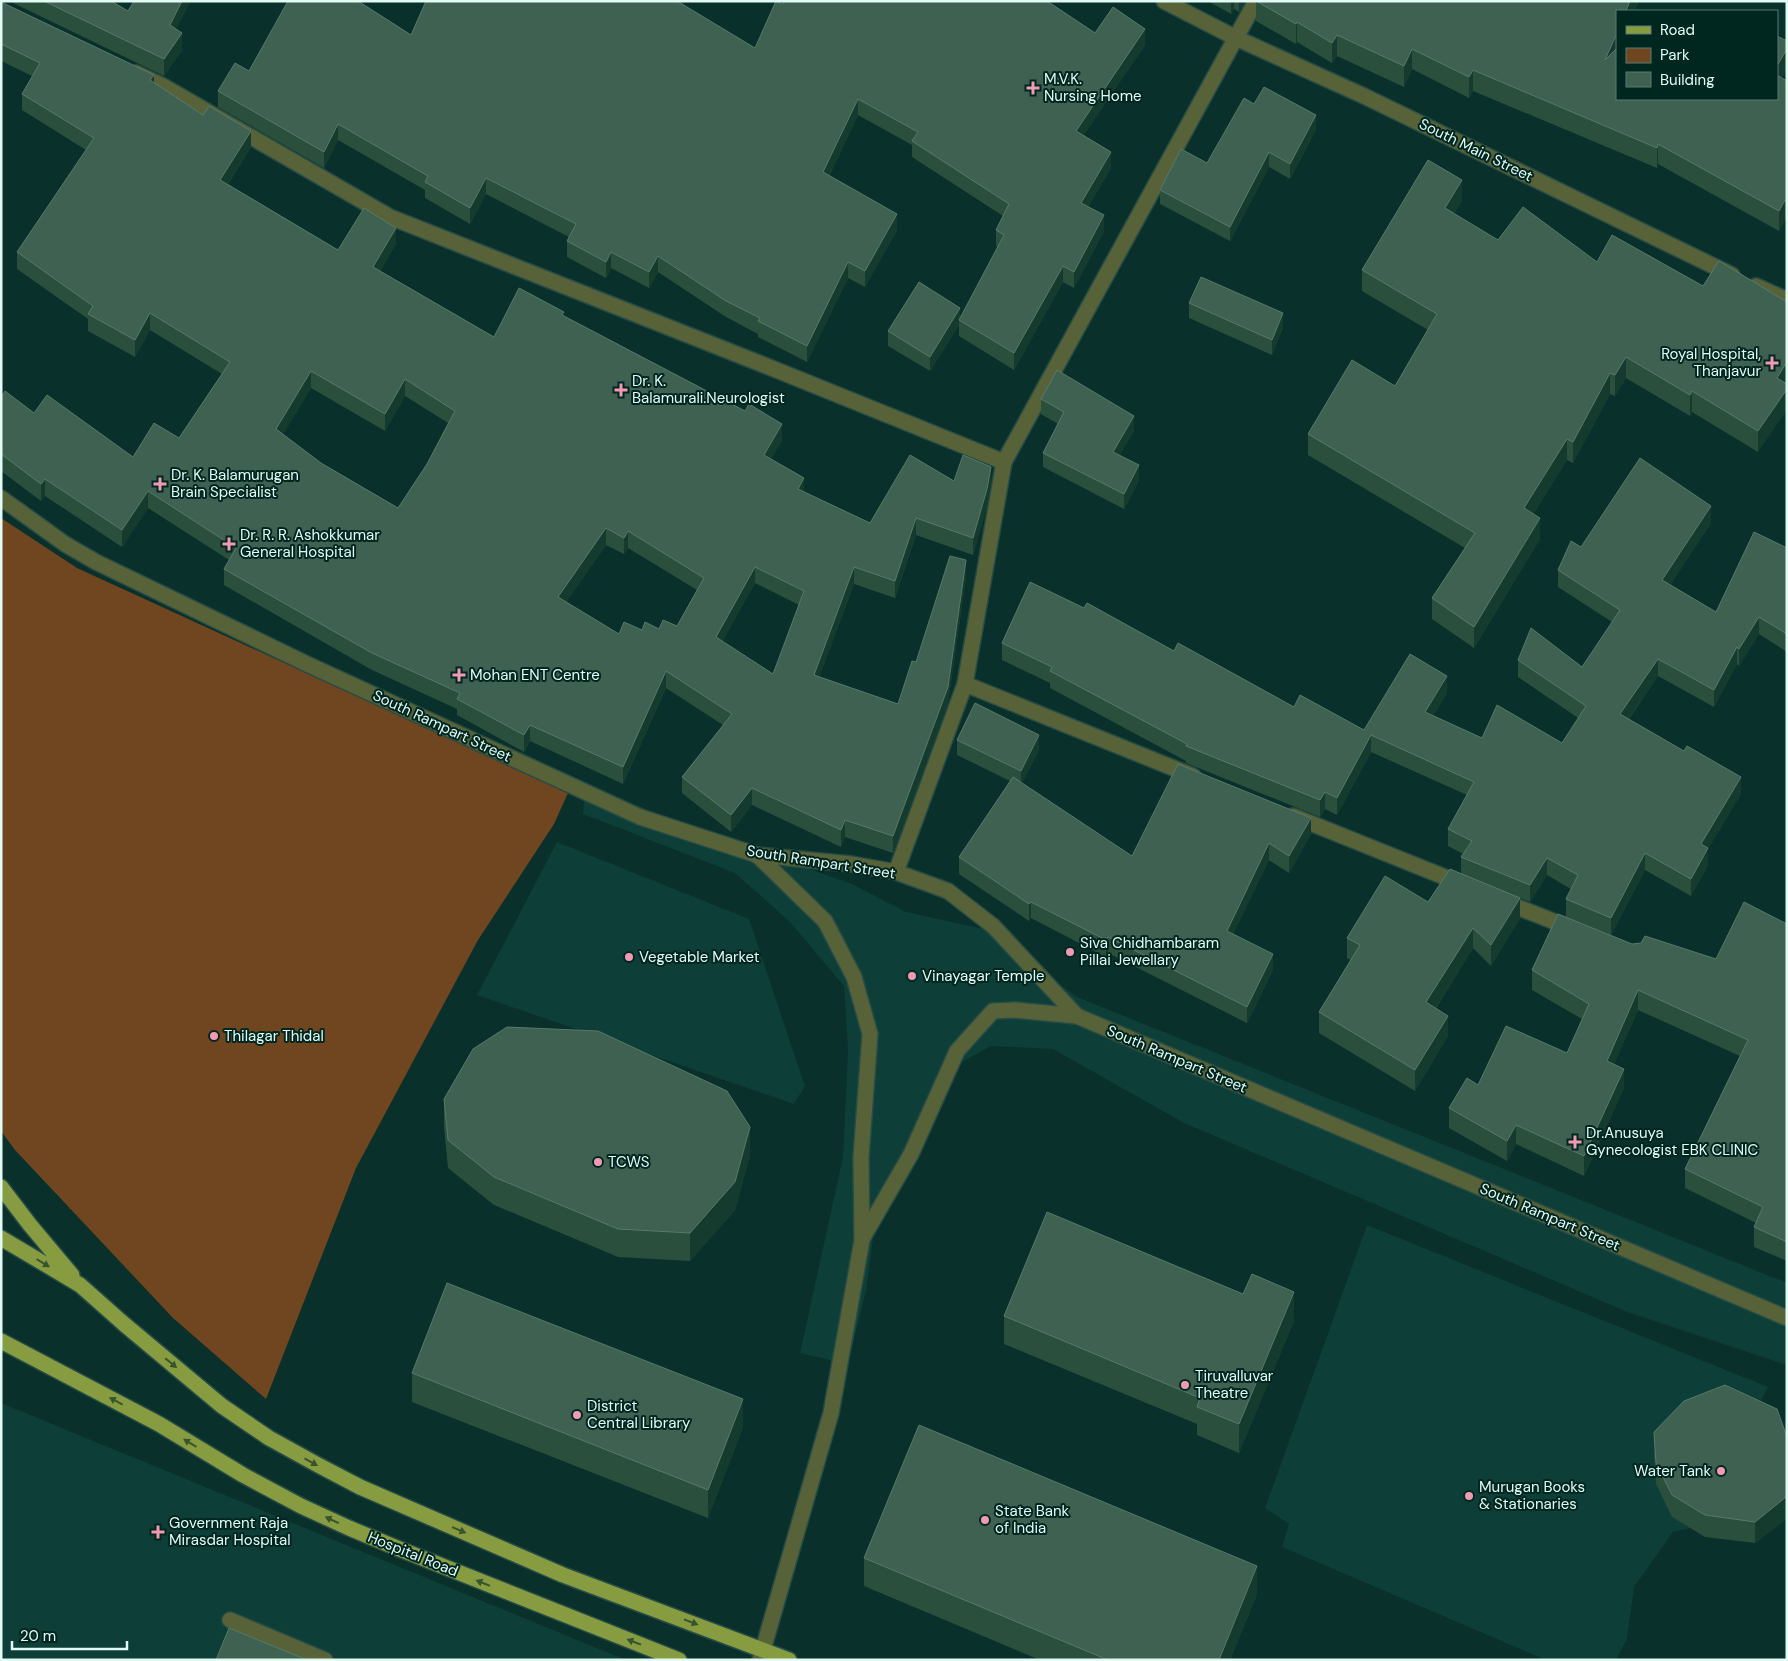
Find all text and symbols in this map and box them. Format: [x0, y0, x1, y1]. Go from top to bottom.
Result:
legend [1616, 10, 1778, 100]
text: Road [1660, 20, 1695, 40]
text: Park [1660, 45, 1690, 65]
place label: M.V.K. Nursing Home [1044, 69, 1142, 106]
text: Building [1660, 70, 1715, 90]
marker: M.V.K. Nursing Home [1026, 81, 1040, 95]
street label: South Main Street [1416, 114, 1536, 186]
place label: Royal Hospital, Thanjavur [1661, 344, 1761, 381]
marker: Royal Hospital, Thanjavur [1765, 356, 1779, 370]
place label: Dr. K. Balamurali.Neurologist [632, 371, 785, 408]
marker: Dr. K. Balamurali.Neurologist [614, 383, 628, 397]
place label: Dr. K. Balamurugan Brain Specialist [171, 465, 299, 502]
marker: Dr. K. Balamurugan Brain Specialist [153, 477, 167, 491]
place label: Dr. R. R. Ashokkumar General Hospital [240, 525, 380, 562]
marker: Dr. R. R. Ashokkumar General Hospital [222, 537, 236, 551]
place label: Mohan ENT Centre [470, 665, 600, 685]
marker: Mohan ENT Centre [452, 668, 466, 682]
street label: South Rampart Street [370, 685, 514, 767]
street label: South Rampart Street [745, 840, 897, 884]
place label: Siva Chidhambaram Pillai Jewellary [1080, 933, 1219, 970]
marker: Siva Chidhambaram Pillai Jewellary [1064, 946, 1076, 958]
place label: Vegetable Market [639, 947, 760, 967]
marker: Vegetable Market [623, 951, 635, 963]
place label: Vinayagar Temple [922, 966, 1045, 986]
marker: Vinayagar Temple [906, 970, 918, 982]
street label: South Rampart Street [1104, 1020, 1250, 1098]
place label: Thilagar Thidal [224, 1026, 324, 1046]
marker: Thilagar Thidal [208, 1030, 220, 1042]
place label: Dr.Anusuya Gynecologist EBK CLINIC [1586, 1123, 1759, 1160]
marker: Dr.Anusuya Gynecologist EBK CLINIC [1568, 1135, 1582, 1149]
place label: TCWS [608, 1152, 650, 1172]
marker: TCWS [592, 1156, 604, 1168]
street label: South Rampart Street [1477, 1178, 1623, 1256]
one-way arrow [37, 1258, 50, 1267]
one-way arrow [164, 1357, 177, 1368]
place label: Tiruvalluvar Theatre [1195, 1366, 1274, 1403]
marker: Tiruvalluvar Theatre [1179, 1379, 1191, 1391]
place label: District Central Library [587, 1396, 691, 1433]
one-way arrow [109, 1397, 123, 1405]
marker: District Central Library [571, 1409, 583, 1421]
one-way arrow [183, 1438, 196, 1447]
one-way arrow [305, 1457, 318, 1466]
place label: Water Tank [1634, 1461, 1711, 1481]
marker: Water Tank [1715, 1465, 1727, 1477]
place label: Murugan Books & Stationaries [1479, 1477, 1585, 1514]
marker: Murugan Books & Stationaries [1463, 1490, 1475, 1502]
place label: State Bank of India [995, 1501, 1070, 1538]
place label: Government Raja Mirasdar Hospital [169, 1513, 291, 1550]
marker: State Bank of India [979, 1514, 991, 1526]
one-way arrow [325, 1516, 340, 1525]
marker: Government Raja Mirasdar Hospital [151, 1525, 165, 1539]
street label: Hospital Road [365, 1527, 461, 1581]
one-way arrow [452, 1527, 466, 1535]
one-way arrow [475, 1578, 490, 1586]
scale bar [12, 1618, 128, 1650]
one-way arrow [684, 1618, 699, 1626]
text: 20 m [20, 1626, 56, 1646]
one-way arrow [626, 1638, 641, 1646]

